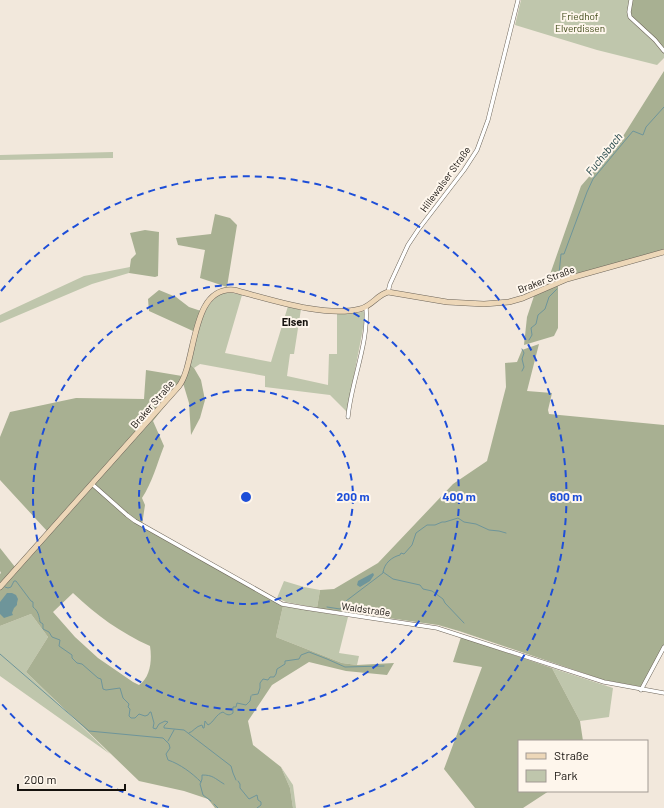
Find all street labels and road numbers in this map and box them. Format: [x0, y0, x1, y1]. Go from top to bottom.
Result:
street label: Hillewalser Straße [417, 144, 473, 214]
street label: Braker Straße [516, 263, 576, 295]
street label: Braker Straße [128, 377, 176, 431]
street label: Waldstraße [341, 600, 391, 618]

